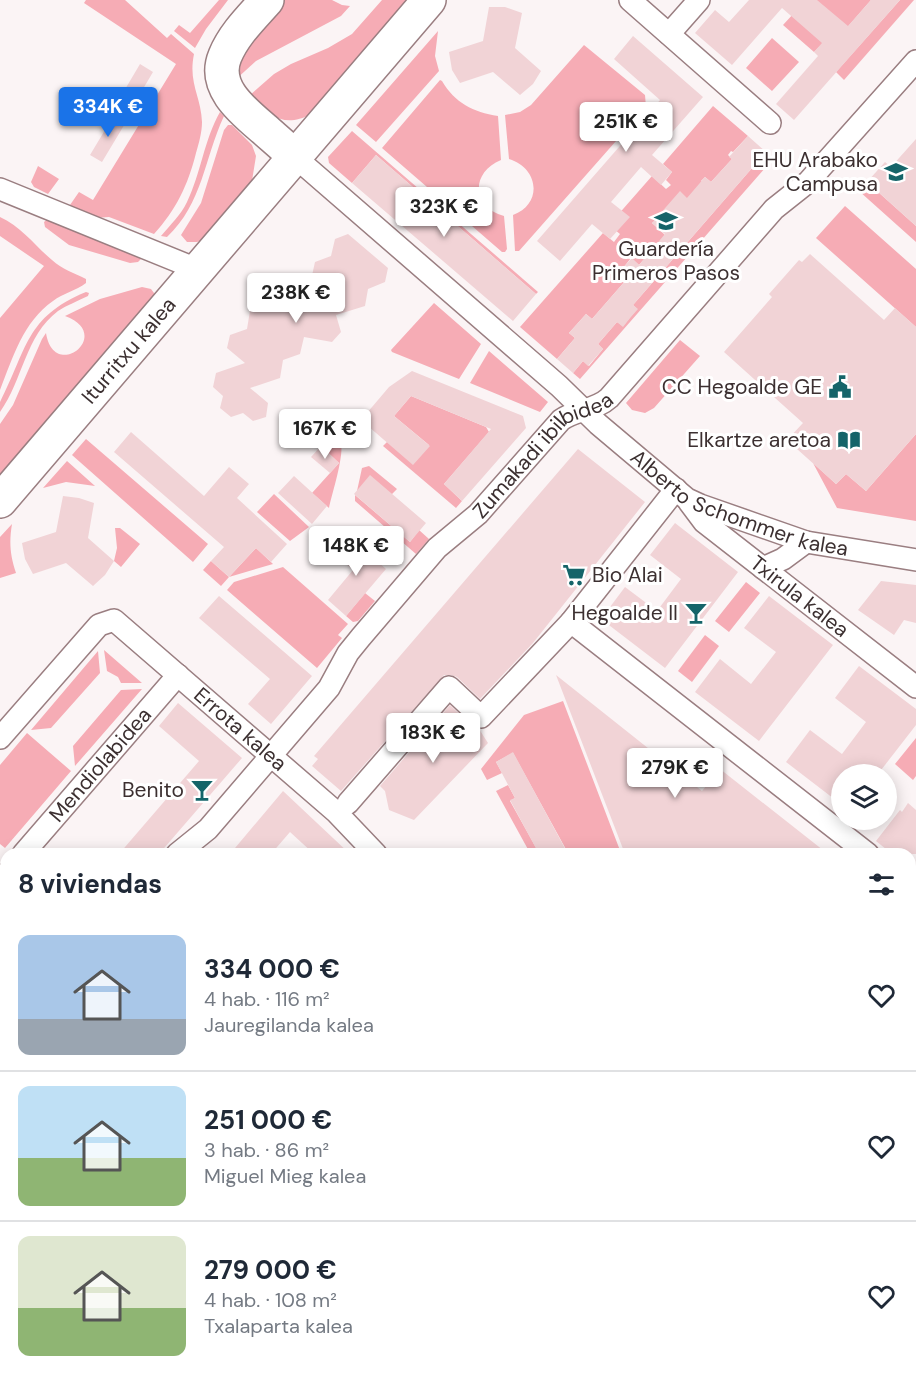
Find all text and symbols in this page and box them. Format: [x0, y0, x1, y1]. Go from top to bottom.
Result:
pin: 334K € [59, 87, 157, 138]
text: 334K € [73, 93, 143, 119]
pin: 251K € [577, 102, 675, 153]
text: 251K € [594, 108, 658, 134]
place label: EHU Arabako Campusa [753, 146, 878, 198]
school or university icon: EHU Arabako Campusa [883, 159, 909, 185]
pin: 323K € [395, 187, 493, 238]
text: 323K € [409, 193, 479, 219]
school or university icon: Guardería Primeros Pasos [653, 208, 679, 234]
place label: Guardería Primeros Pasos [592, 235, 740, 287]
pin: 238K € [247, 273, 345, 324]
text: 238K € [261, 279, 331, 305]
street label: Iturritxu kalea [75, 291, 182, 410]
place label: CC Hegoalde GE [662, 373, 822, 401]
public building icon: CC Hegoalde GE [827, 374, 853, 400]
street label: Zumakadi ibilbidea [467, 386, 619, 524]
pin: 167K € [276, 409, 374, 460]
text: 167K € [293, 415, 357, 441]
place label: Elkartze aretoa [687, 426, 831, 454]
library icon: Elkartze aretoa [836, 427, 862, 453]
street label: Alberto Schommer kalea [625, 443, 850, 563]
pin: 148K € [307, 526, 405, 577]
text: 148K € [323, 532, 389, 558]
street label: Txirula kalea [744, 549, 855, 644]
place label: Bio Alai [592, 561, 663, 589]
supermarket icon: Bio Alai [561, 562, 587, 588]
place label: Hegoalde II [571, 599, 678, 627]
bar icon: Hegoalde II [683, 600, 709, 626]
street label: Errota kalea [188, 681, 293, 777]
street label: Mendiolabidea [43, 701, 158, 828]
pin: 183K € [384, 713, 482, 764]
text: 183K € [400, 719, 466, 745]
pin: 279K € [626, 748, 724, 799]
text: 279K € [641, 754, 709, 780]
map controls [831, 764, 897, 830]
button: layers [831, 764, 897, 830]
place label: Benito [122, 776, 184, 804]
bar icon: Benito [189, 777, 215, 803]
text: 8 viviendas [18, 867, 162, 901]
icon: filters [865, 868, 898, 901]
text: 334 000 € [204, 952, 340, 986]
icon: home [66, 959, 138, 1031]
icon: heart [865, 979, 898, 1012]
text: 4 hab. · 116 m² [204, 986, 330, 1012]
text: Jauregilanda kalea [204, 1012, 374, 1038]
text: 251 000 € [204, 1103, 332, 1137]
icon: home [66, 1110, 138, 1182]
icon: heart [865, 1130, 898, 1163]
text: 3 hab. · 86 m² [204, 1137, 329, 1163]
text: Miguel Mieg kalea [204, 1163, 366, 1189]
text: 279 000 € [204, 1253, 337, 1287]
icon: home [66, 1260, 138, 1332]
icon: heart [865, 1280, 898, 1313]
text: 4 hab. · 108 m² [204, 1287, 337, 1313]
text: Txalaparta kalea [204, 1313, 353, 1339]

